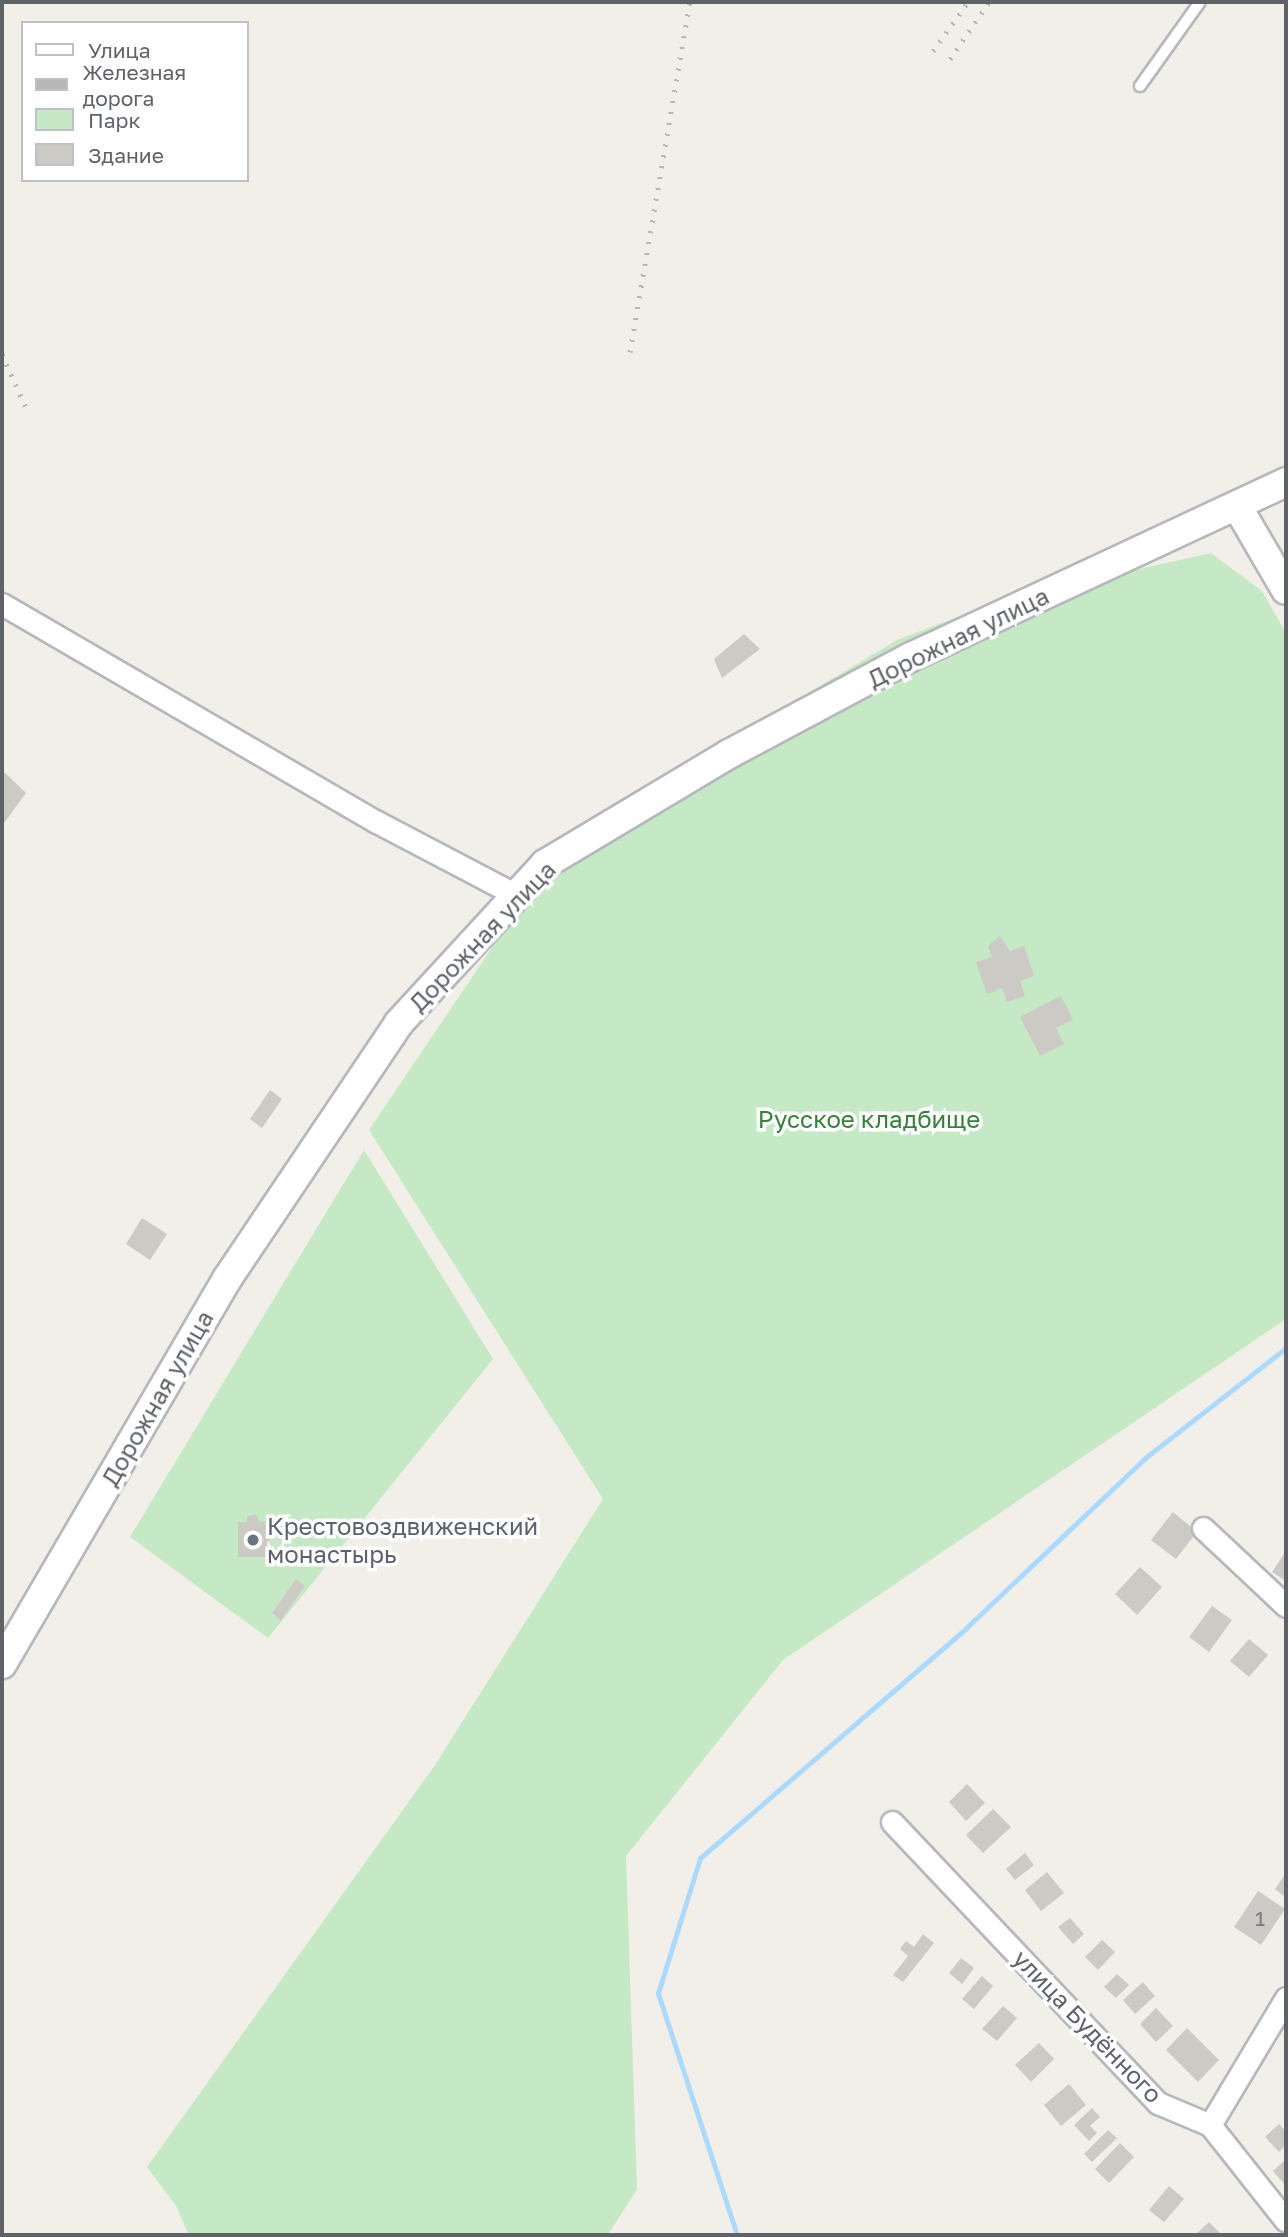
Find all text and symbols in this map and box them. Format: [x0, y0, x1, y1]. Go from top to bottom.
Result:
legend [21, 21, 248, 182]
text: Улица [88, 37, 151, 63]
text: Железная дорога [82, 59, 186, 111]
text: Парк [88, 107, 141, 133]
text: Здание [88, 142, 164, 168]
street label: Дорожная улица [863, 581, 1053, 693]
street label: Дорожная улица [403, 855, 561, 1017]
park label: Русское кладбище [758, 1105, 980, 1133]
street label: Дорожная улица [95, 1305, 219, 1491]
place label: Крестовоздвиженский монастырь [267, 1512, 538, 1568]
marker: Крестовоздвиженский монастырь [245, 1532, 261, 1548]
house number: 1 [1255, 1905, 1265, 1931]
street label: улица Будённого [1008, 1943, 1168, 2109]

